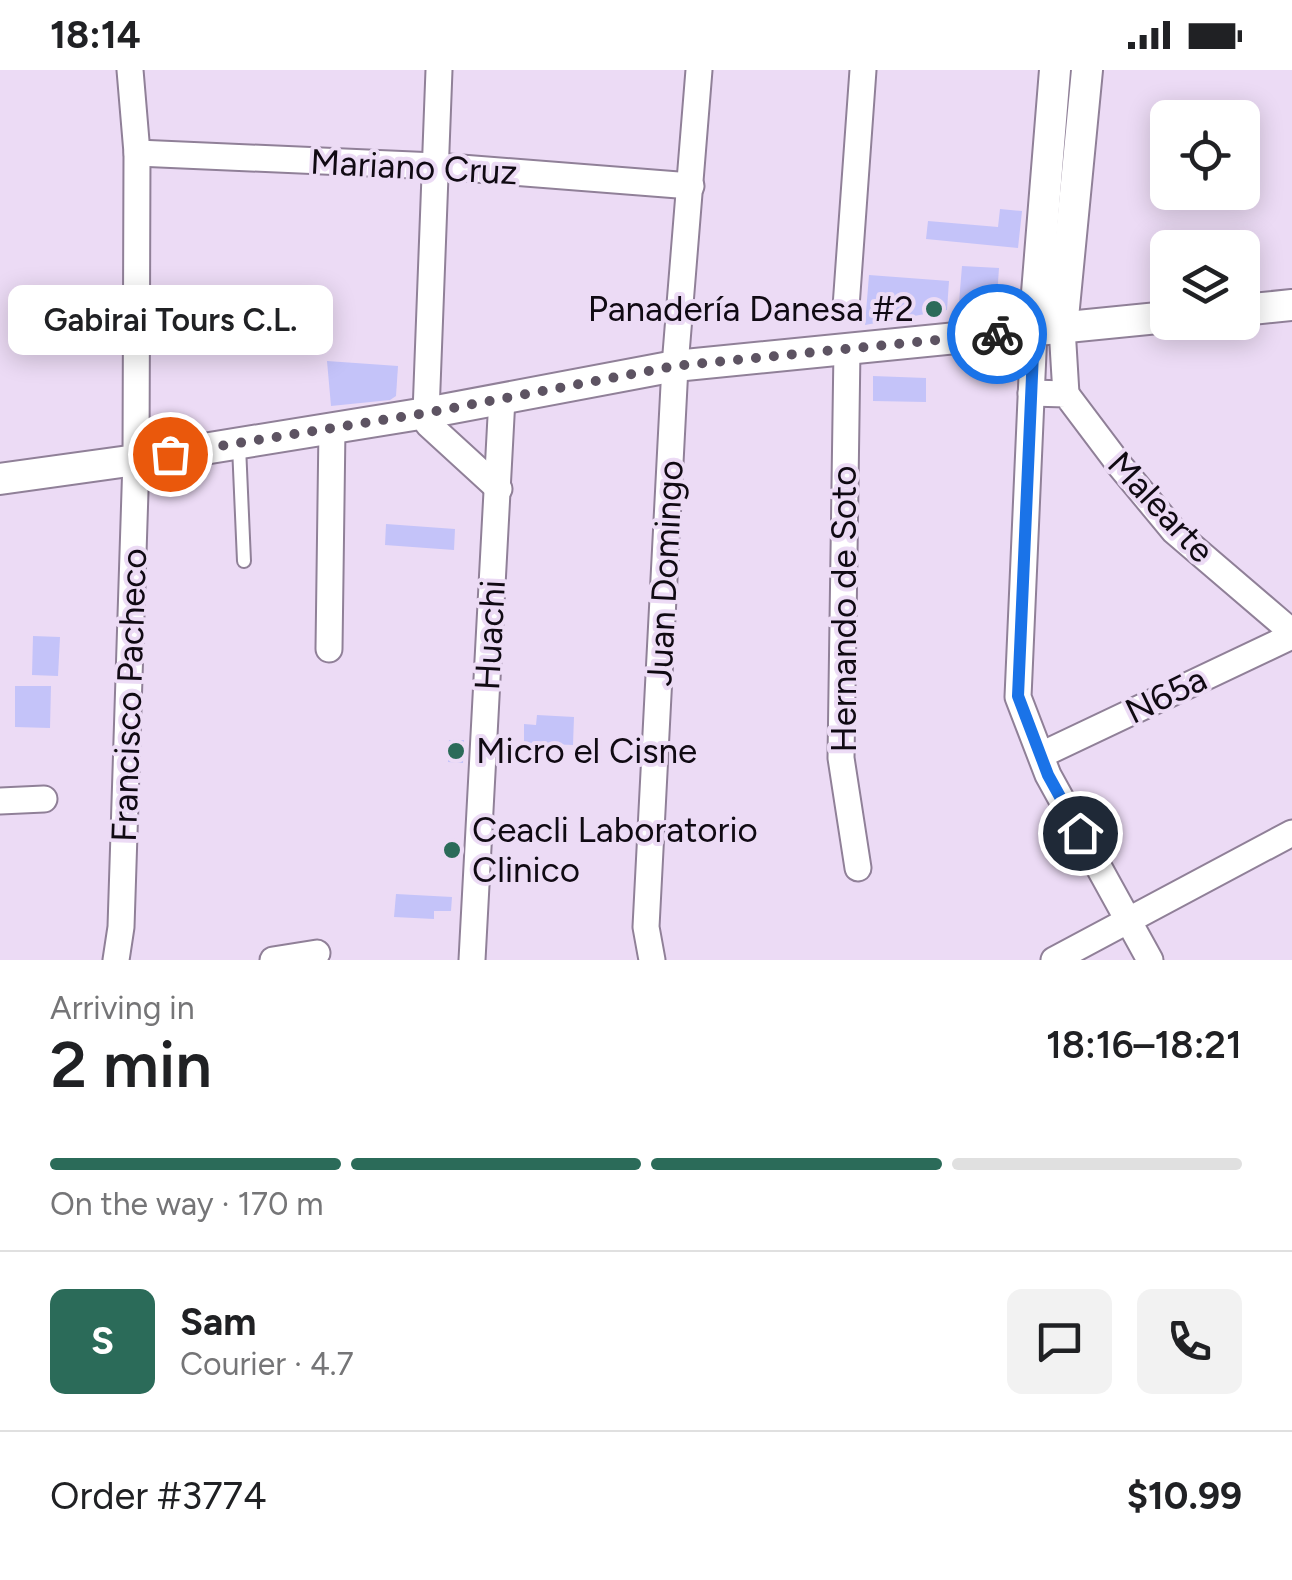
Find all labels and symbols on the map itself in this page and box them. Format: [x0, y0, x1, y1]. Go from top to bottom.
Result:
street label: Mariano Cruz [309, 141, 519, 193]
callout: Gabirai Tours C.L. [8, 284, 332, 354]
courier [947, 284, 1047, 384]
place label: Panadería Danesa #2 [588, 288, 914, 330]
marker: Panadería Danesa #2 [923, 298, 945, 320]
pin [128, 412, 213, 497]
street label: Malearte [1099, 443, 1223, 571]
street label: Juan Domingo [638, 459, 692, 687]
street label: Hernando de Soto [823, 465, 865, 753]
street label: Francisco Pacheco [103, 548, 155, 842]
street label: Huachi [466, 579, 514, 691]
street label: N65a [1119, 658, 1213, 732]
place label: Micro el Cisne [476, 730, 697, 772]
marker: Micro el Cisne [445, 740, 467, 762]
pin [1038, 791, 1123, 876]
place label: Ceacli Laboratorio Clinico [472, 809, 758, 891]
marker: Ceacli Laboratorio Clinico [441, 839, 463, 861]

